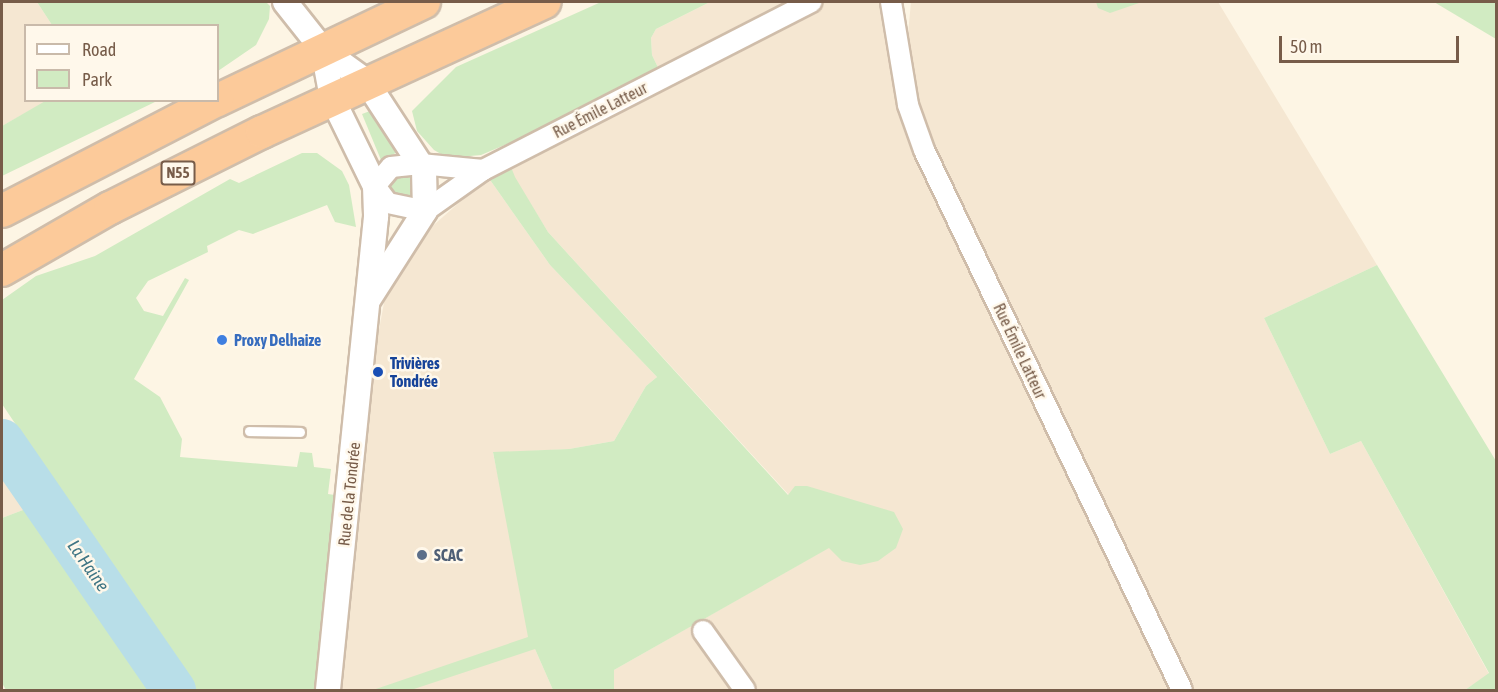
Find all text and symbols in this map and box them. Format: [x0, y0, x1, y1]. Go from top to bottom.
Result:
legend [24, 24, 219, 102]
scale bar [1282, 24, 1462, 62]
text: 50 m [1290, 36, 1322, 57]
text: Road [82, 39, 116, 60]
text: Park [82, 69, 112, 90]
street label: Rue Émile Latteur [550, 78, 650, 142]
road number: N55 [160, 161, 196, 185]
street label: Rue Émile Latteur [990, 300, 1050, 402]
place label: Proxy Delhaize [234, 330, 321, 350]
marker: Proxy Delhaize [215, 333, 229, 347]
place label: Trivières Tondrée [390, 353, 440, 391]
marker: Trivières Tondrée [371, 365, 385, 379]
street label: Rue de la Tondrée [334, 441, 364, 547]
water label: La Haine [63, 536, 113, 596]
place label: SCAC [434, 545, 463, 565]
marker: SCAC [415, 548, 429, 562]

